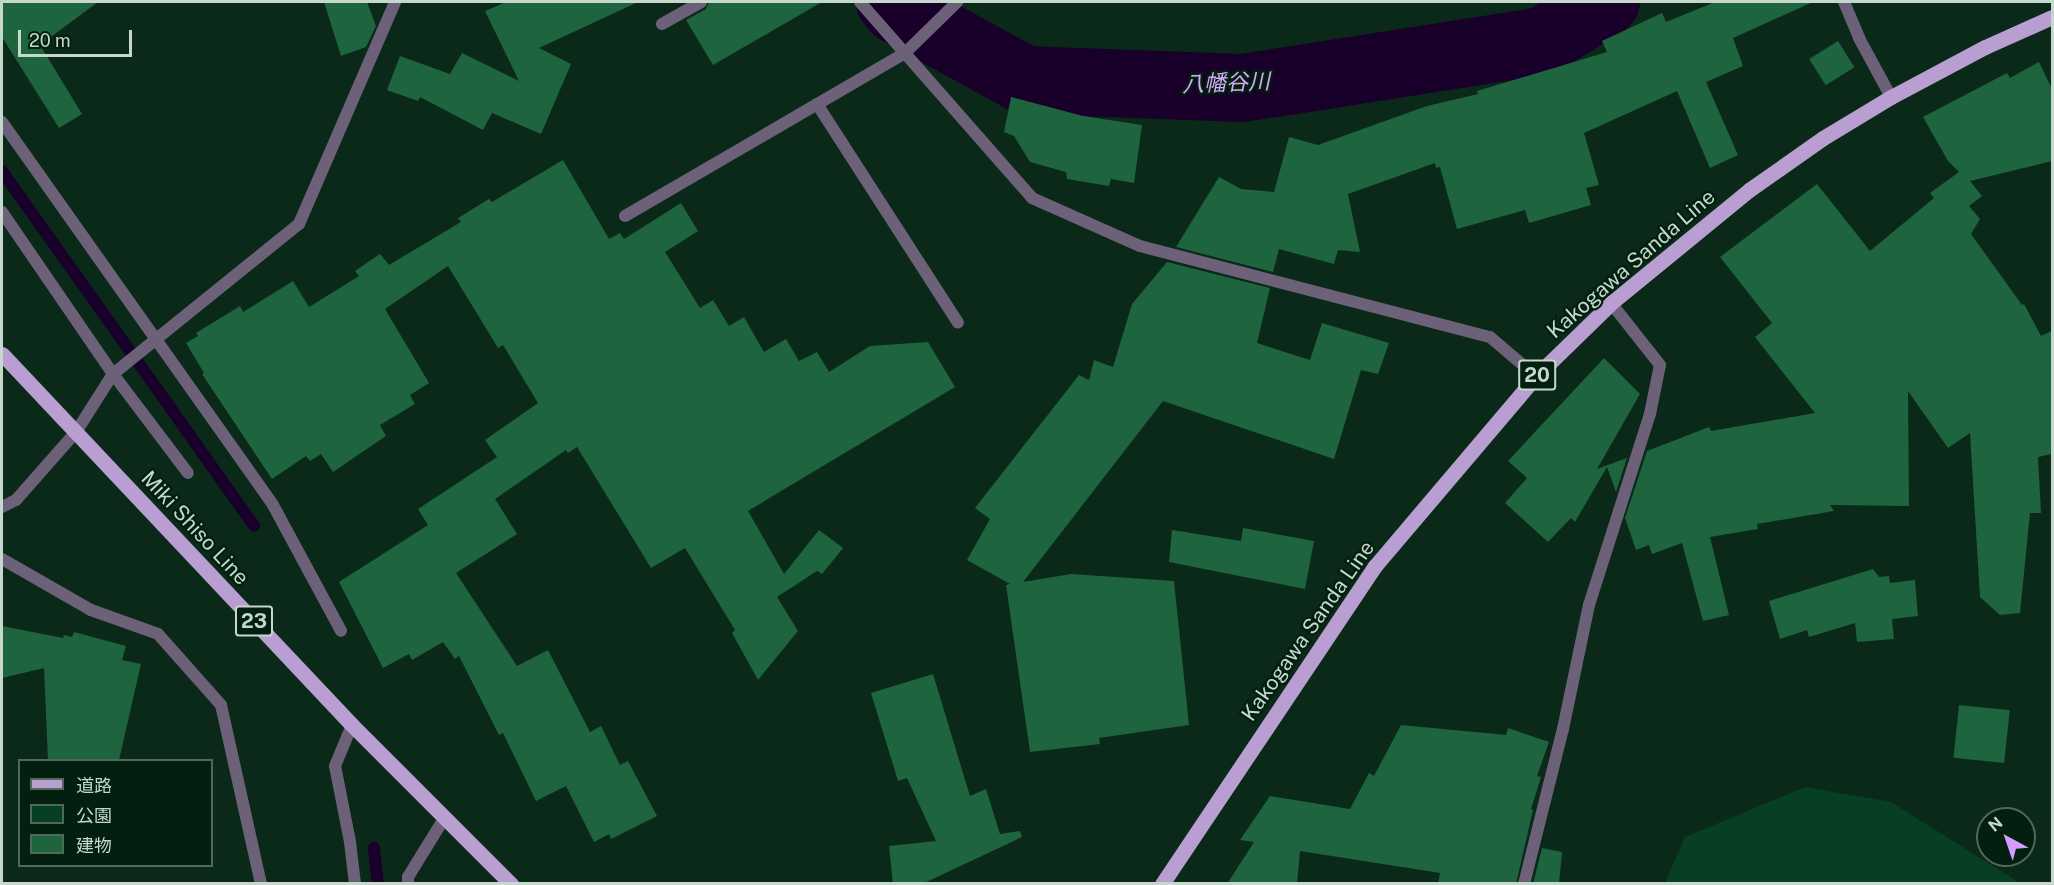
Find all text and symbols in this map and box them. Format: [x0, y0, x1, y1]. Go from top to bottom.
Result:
scale bar [21, 18, 135, 56]
text: 20 m [29, 30, 71, 51]
water label: 八幡谷川 [1182, 68, 1270, 98]
street label: Kakogawa Sanda Line [1542, 184, 1720, 344]
road number: 20 [1518, 358, 1556, 392]
street label: Miki Shiso Line [136, 466, 254, 590]
street label: Kakogawa Sanda Line [1236, 536, 1380, 726]
road number: 23 [234, 604, 274, 638]
legend [18, 759, 213, 867]
text: 道路 [76, 775, 112, 796]
text: 公園 [76, 805, 112, 826]
north arrow [1976, 807, 2036, 867]
text: N [1984, 813, 2006, 836]
text: 建物 [76, 835, 112, 856]

